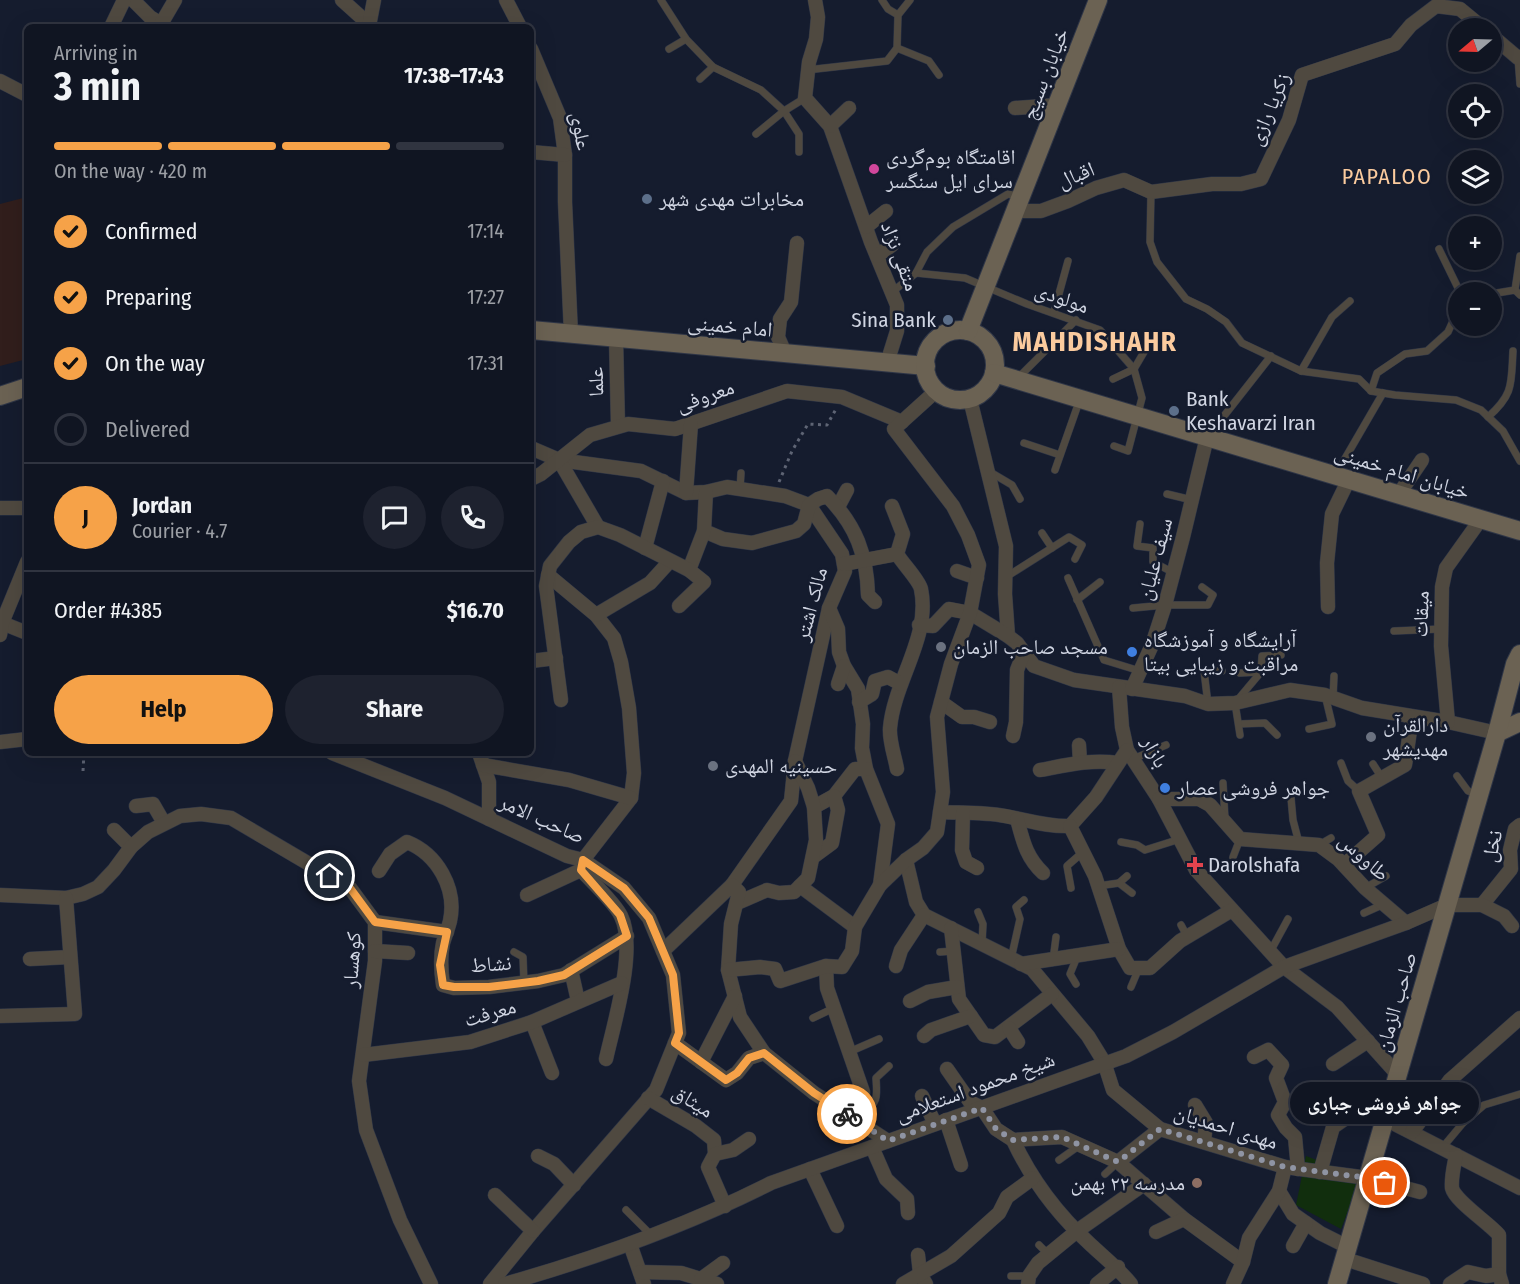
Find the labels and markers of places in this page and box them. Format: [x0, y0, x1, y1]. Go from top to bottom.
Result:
place label: اقامتگاه بوم‌گردی سرای ایل سنگسر [885, 144, 1015, 194]
marker: اقامتگاه بوم‌گردی سرای ایل سنگسر [867, 162, 881, 176]
place label: مخابرات مهدی شهر [658, 186, 804, 212]
marker: مخابرات مهدی شهر [640, 192, 654, 206]
place label: Sina Bank [851, 307, 936, 333]
marker: Sina Bank [941, 313, 955, 327]
place label: Bank Keshavarzi Iran [1186, 386, 1316, 436]
marker: Bank Keshavarzi Iran [1167, 404, 1181, 418]
place label: آرایشگاه و آموزشگاه مراقبت و زیبایی بیتا [1144, 627, 1298, 677]
place label: مسجد صاحب الزمان [953, 634, 1108, 660]
marker: مسجد صاحب الزمان [934, 640, 948, 654]
marker: آرایشگاه و آموزشگاه مراقبت و زیبایی بیتا [1125, 645, 1139, 659]
place label: دارالقرآن مهدیشهر [1382, 712, 1448, 762]
marker: دارالقرآن مهدیشهر [1364, 730, 1378, 744]
place label: حسینیه المهدی [725, 753, 837, 779]
marker: حسینیه المهدی [706, 759, 720, 773]
place label: جواهر فروشی عصار [1176, 775, 1330, 801]
marker: جواهر فروشی عصار [1158, 781, 1172, 795]
pin [304, 850, 355, 901]
place label: Darolshafa [1208, 852, 1300, 878]
marker: Darolshafa [1186, 856, 1204, 874]
callout: جواهر فروشی جباری [1290, 1081, 1480, 1123]
pin [1359, 1157, 1410, 1208]
place label: مدرسه ۲۲ بهمن [1071, 1170, 1185, 1196]
marker: مدرسه ۲۲ بهمن [1190, 1176, 1204, 1190]

